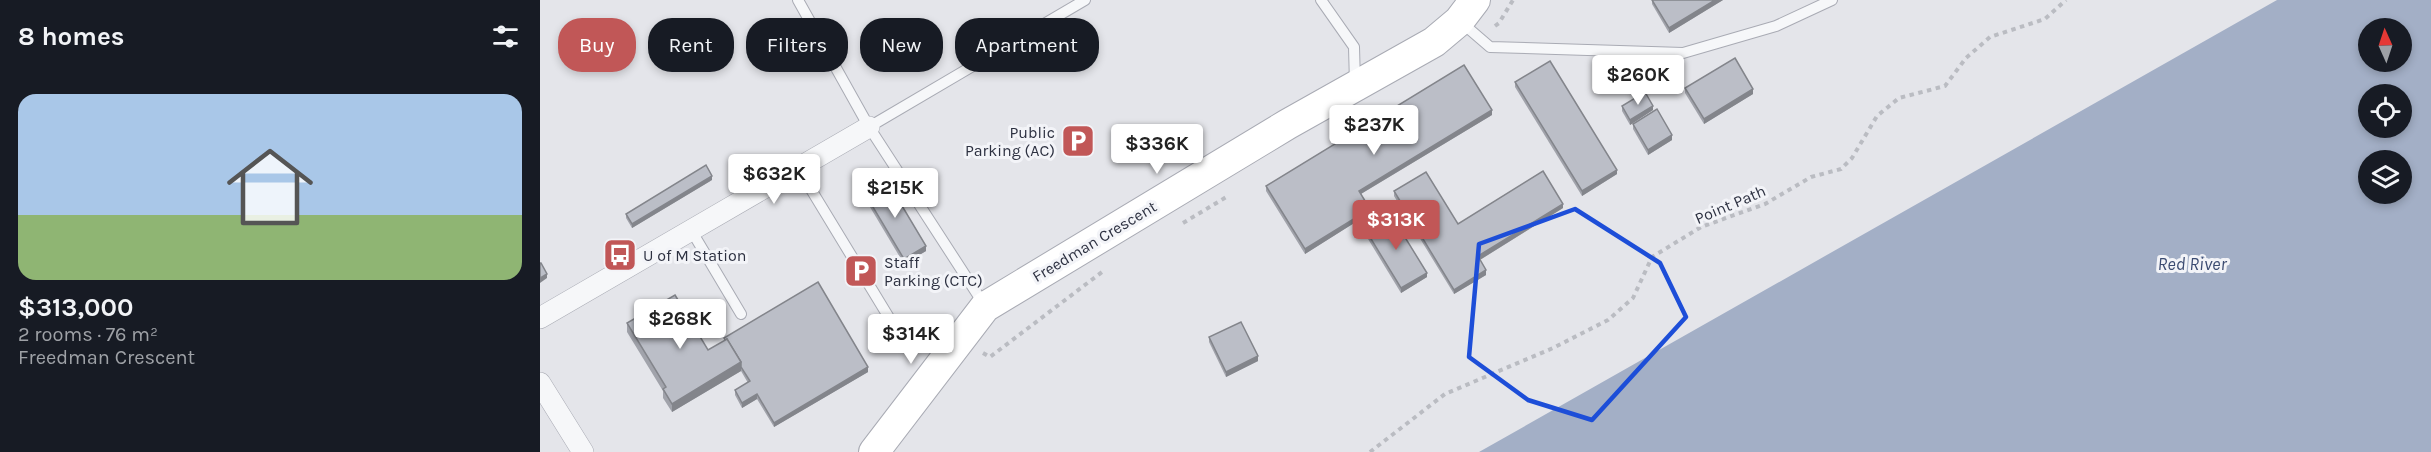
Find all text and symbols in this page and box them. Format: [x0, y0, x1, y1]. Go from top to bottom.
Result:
chip: Buy [558, 18, 636, 72]
chip: Rent [648, 18, 734, 72]
chip: Filters [746, 18, 848, 72]
chip: New [860, 18, 943, 72]
chip: Apartment [955, 18, 1099, 72]
north arrow [2358, 18, 2412, 72]
map controls [2358, 18, 2412, 204]
icon: filters [489, 20, 522, 53]
text: 8 homes [18, 21, 124, 52]
pin: $260K [1596, 55, 1680, 106]
text: $260K [1606, 63, 1670, 86]
button: locate [2358, 84, 2412, 138]
pin: $237K [1332, 105, 1416, 156]
text: $237K [1343, 113, 1405, 136]
place label: Public Parking (AC) [965, 123, 1055, 160]
parking icon: Public Parking (AC) [1060, 123, 1096, 159]
pin: $336K [1115, 124, 1199, 175]
text: $336K [1125, 132, 1189, 155]
icon: home [216, 133, 324, 241]
button: layers [2358, 150, 2412, 204]
pin: $632K [732, 154, 816, 205]
text: $632K [742, 162, 806, 185]
pin: $215K [853, 168, 937, 219]
text: $215K [866, 176, 924, 199]
street label: Point Path [1692, 181, 1769, 228]
street label: Freedman Crescent [1029, 197, 1160, 286]
pin: $313K [1354, 200, 1438, 251]
text: $313K [1367, 208, 1425, 231]
bus stop icon: U of M Station [602, 237, 638, 273]
place label: U of M Station [643, 246, 746, 265]
parking icon: Staff Parking (CTC) [843, 253, 879, 289]
place label: Staff Parking (CTC) [884, 253, 983, 290]
water label: Red River [2157, 253, 2227, 275]
text: $313,000 [18, 292, 133, 323]
pin: $268K [638, 299, 722, 350]
text: $268K [648, 307, 712, 330]
pin: $314K [869, 314, 953, 365]
text: $314K [882, 322, 940, 345]
text: 2 rooms · 76 m² [18, 323, 158, 346]
text: Freedman Crescent [18, 346, 195, 369]

